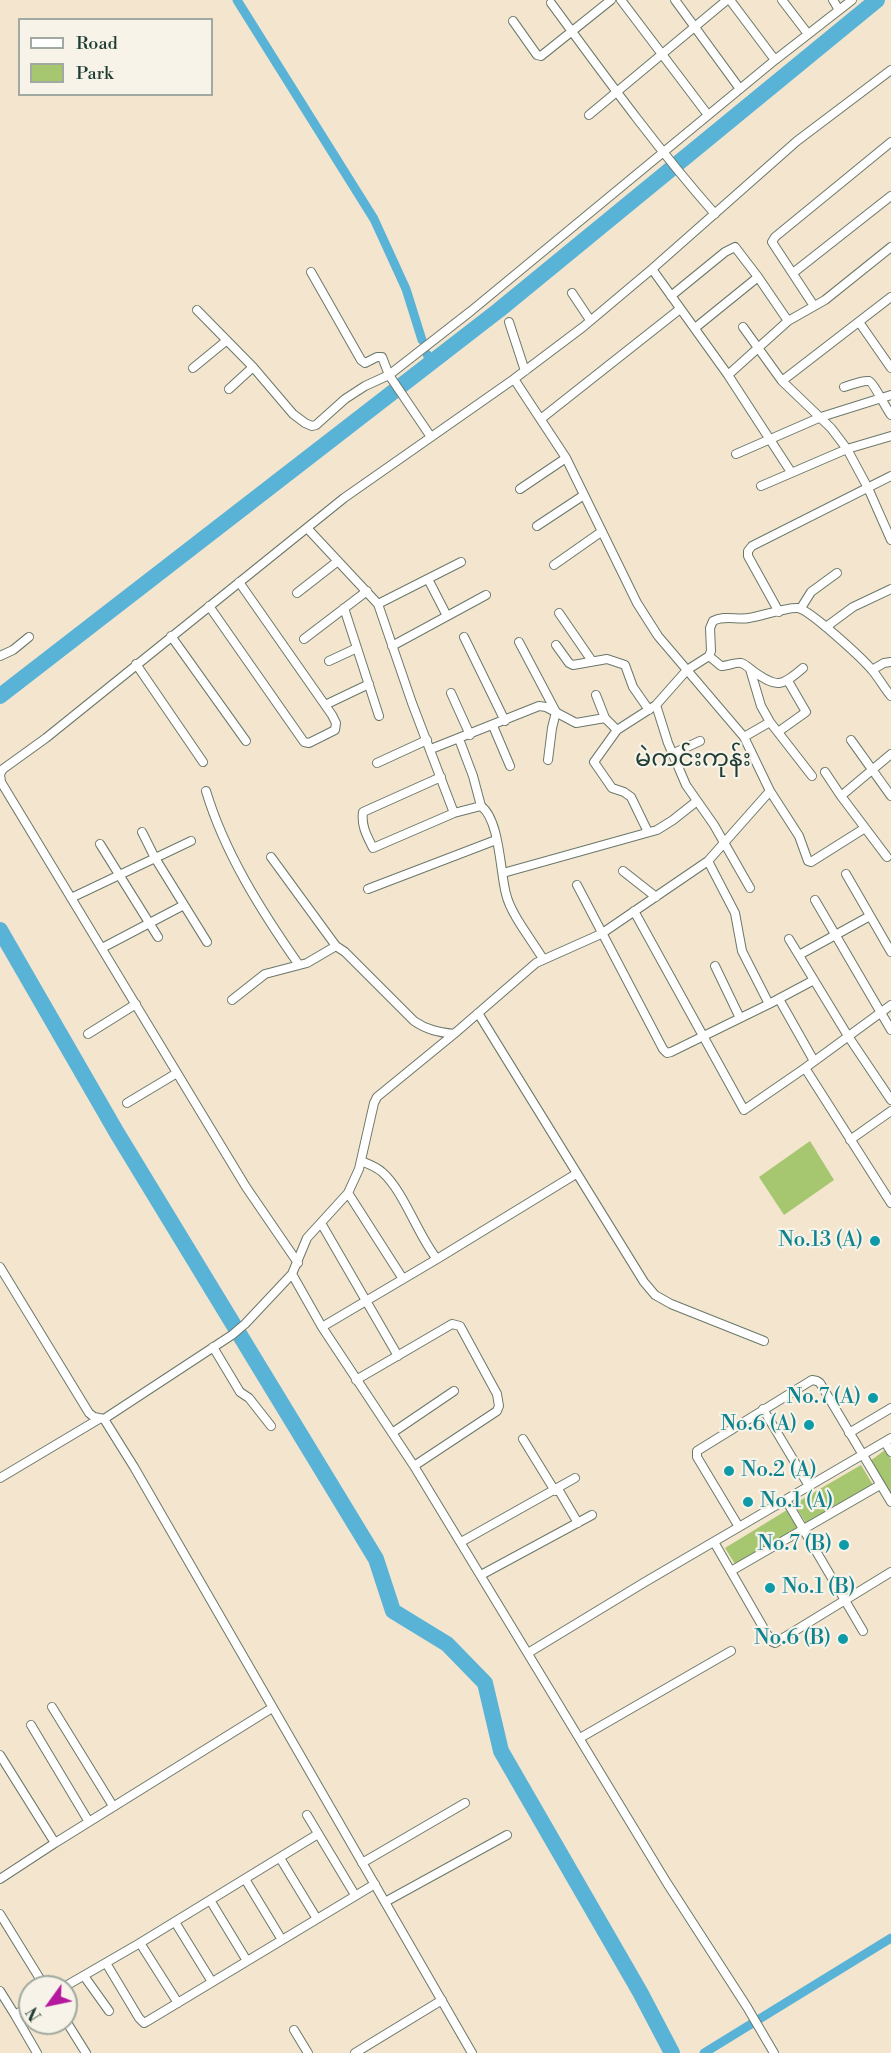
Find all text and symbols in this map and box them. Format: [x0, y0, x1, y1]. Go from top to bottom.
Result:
legend [18, 18, 213, 96]
text: Road [76, 32, 118, 55]
text: Park [76, 62, 113, 85]
district label: မဲကင်းကုန်း [635, 746, 751, 774]
place label: No.13 (A) [778, 1228, 863, 1254]
marker: No.13 (A) [868, 1234, 882, 1248]
place label: No.7 (A) [787, 1385, 861, 1411]
marker: No.7 (A) [866, 1391, 880, 1405]
place label: No.6 (A) [720, 1412, 797, 1438]
marker: No.6 (A) [802, 1418, 816, 1432]
place label: No.2 (A) [741, 1458, 817, 1484]
marker: No.2 (A) [722, 1464, 736, 1478]
place label: No.1 (A) [760, 1489, 833, 1515]
marker: No.1 (A) [741, 1495, 755, 1509]
place label: No.7 (B) [757, 1532, 832, 1558]
marker: No.7 (B) [837, 1538, 851, 1552]
place label: No.1 (B) [782, 1575, 856, 1601]
marker: No.1 (B) [763, 1581, 777, 1595]
place label: No.6 (B) [754, 1626, 831, 1652]
marker: No.6 (B) [836, 1632, 850, 1646]
north arrow [18, 1975, 78, 2035]
text: N [23, 2003, 46, 2024]

